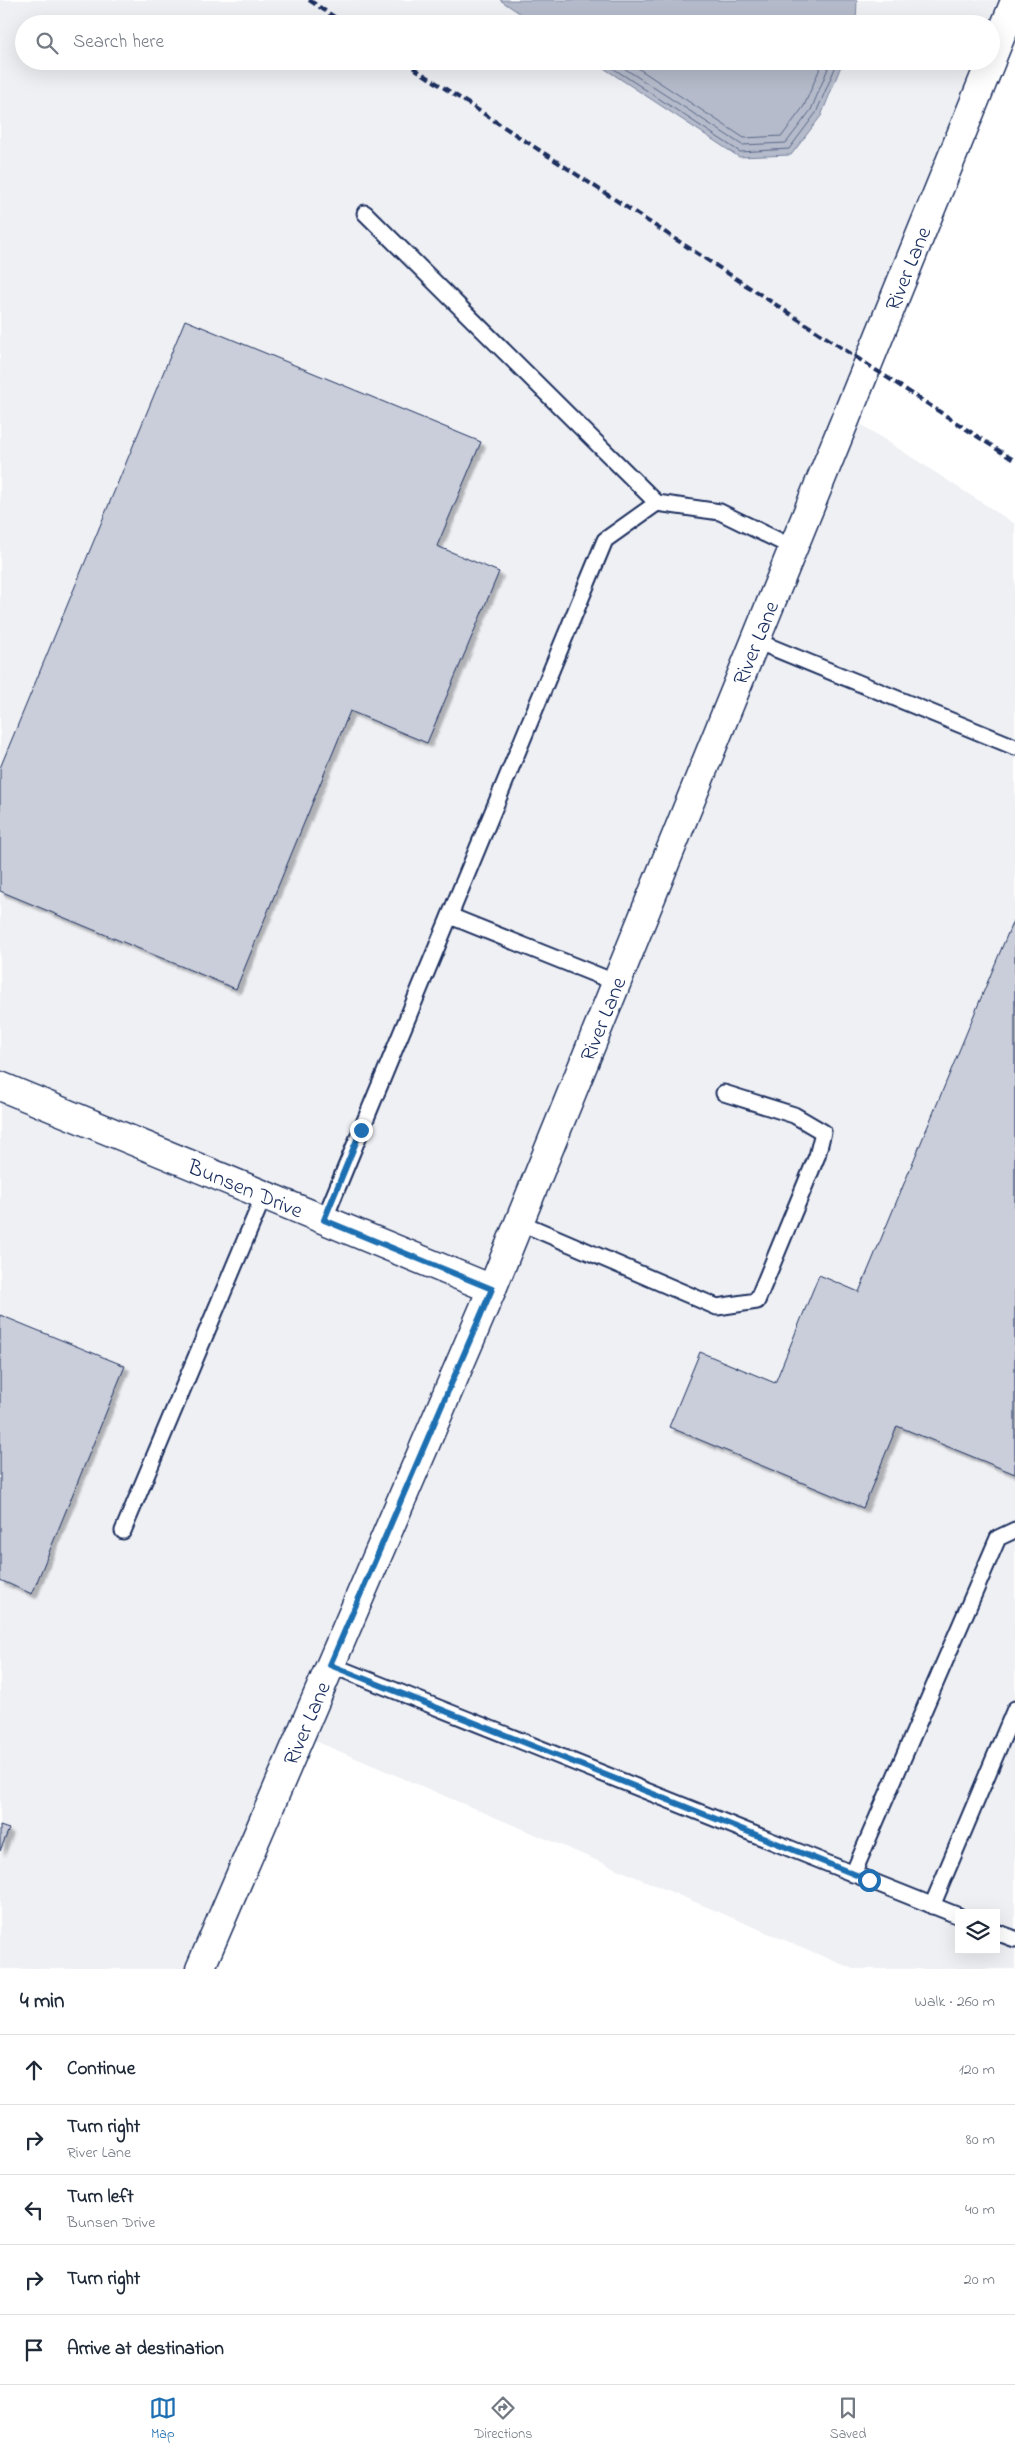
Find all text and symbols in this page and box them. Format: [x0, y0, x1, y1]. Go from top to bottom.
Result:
search box [15, 15, 1000, 70]
icon: search [33, 29, 61, 57]
text: Search here [73, 29, 164, 56]
street label: River Lane [878, 222, 941, 316]
street label: River Lane [726, 596, 789, 690]
street label: River Lane [573, 973, 636, 1067]
route end [350, 1119, 373, 1142]
street label: Bunsen Drive [182, 1152, 307, 1228]
street label: River Lane [276, 1677, 341, 1771]
route start [858, 1869, 881, 1892]
map controls [955, 1909, 1000, 1954]
button: layers [955, 1909, 1000, 1954]
text: 4 min [20, 1987, 64, 2017]
text: Walk · 260 m [915, 1990, 995, 2014]
icon: ahead [20, 2056, 48, 2084]
text: Continue [67, 2056, 135, 2083]
text: 120 m [959, 2058, 995, 2082]
text: Turn right [67, 2114, 140, 2141]
icon: right [20, 2126, 48, 2154]
text: 80 m [966, 2128, 995, 2152]
text: River Lane [67, 2141, 131, 2165]
text: Turn left [67, 2184, 134, 2211]
icon: left [20, 2196, 48, 2224]
text: 40 m [965, 2198, 995, 2222]
text: Bunsen Drive [67, 2211, 155, 2235]
icon: right [20, 2266, 48, 2294]
text: Turn right [67, 2266, 140, 2293]
text: 20 m [964, 2268, 995, 2292]
icon: arrive [20, 2336, 48, 2364]
text: Arrive at destination [67, 2336, 224, 2363]
tab: Map [149, 2394, 177, 2445]
tab: Directions [474, 2394, 532, 2445]
tab: Saved [830, 2394, 866, 2445]

